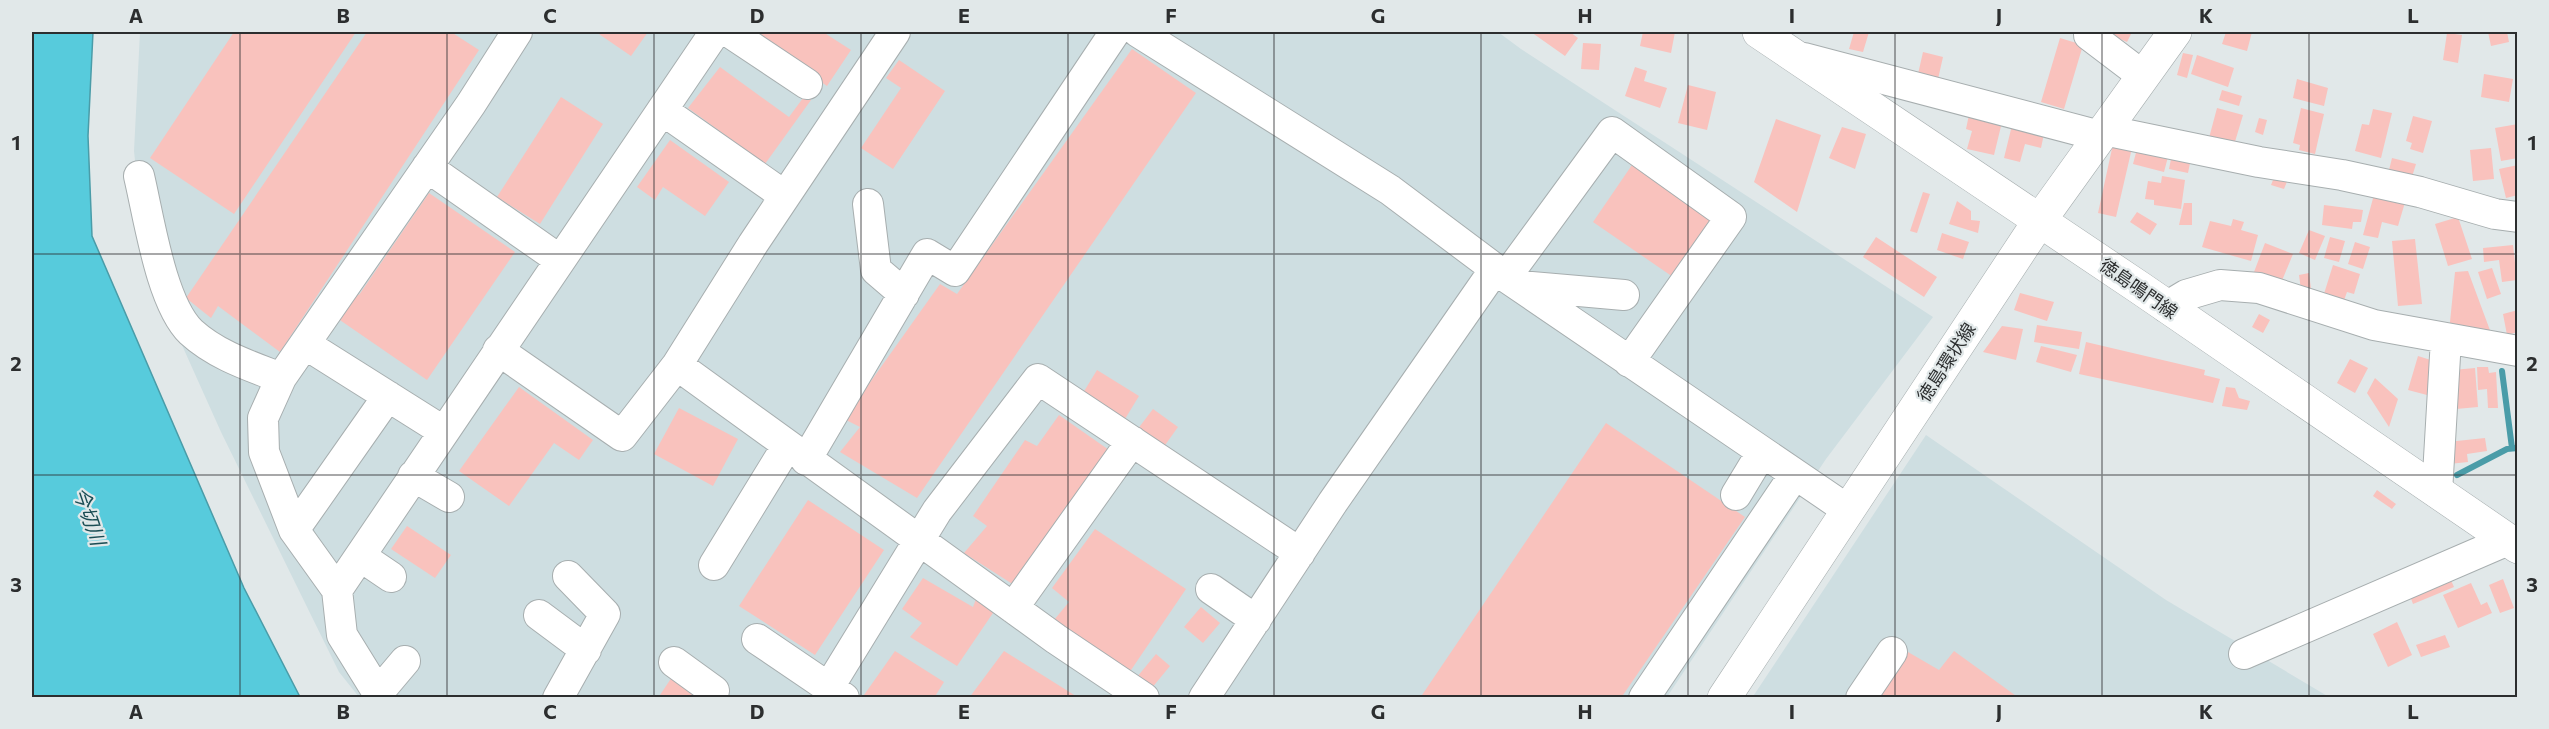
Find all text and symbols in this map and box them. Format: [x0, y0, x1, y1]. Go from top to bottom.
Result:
text: A [129, 3, 143, 27]
text: B [336, 3, 350, 27]
text: C [543, 3, 557, 27]
text: D [750, 3, 764, 27]
text: E [958, 3, 970, 27]
text: F [1165, 3, 1177, 27]
text: G [1371, 3, 1385, 27]
text: H [1578, 3, 1593, 27]
text: I [1789, 3, 1795, 27]
text: J [1996, 3, 2002, 27]
text: K [2199, 3, 2213, 27]
text: L [2407, 3, 2419, 27]
text: 1 [11, 130, 21, 154]
text: 1 [2527, 130, 2537, 154]
street label: 徳島鳴門線 [2096, 253, 2182, 323]
street label: 徳島環状線 [1912, 318, 1980, 406]
text: 2 [10, 351, 22, 375]
text: 2 [2526, 351, 2538, 375]
water label: 今切川 [69, 484, 112, 550]
text: 3 [10, 572, 22, 596]
text: 3 [2526, 572, 2538, 596]
text: A [129, 699, 143, 723]
text: B [336, 699, 350, 723]
text: C [543, 699, 557, 723]
text: D [750, 699, 764, 723]
text: E [958, 699, 970, 723]
text: F [1165, 699, 1177, 723]
text: G [1371, 699, 1385, 723]
text: H [1578, 699, 1593, 723]
text: I [1789, 699, 1795, 723]
text: J [1996, 699, 2002, 723]
text: K [2199, 699, 2213, 723]
text: L [2407, 699, 2419, 723]

